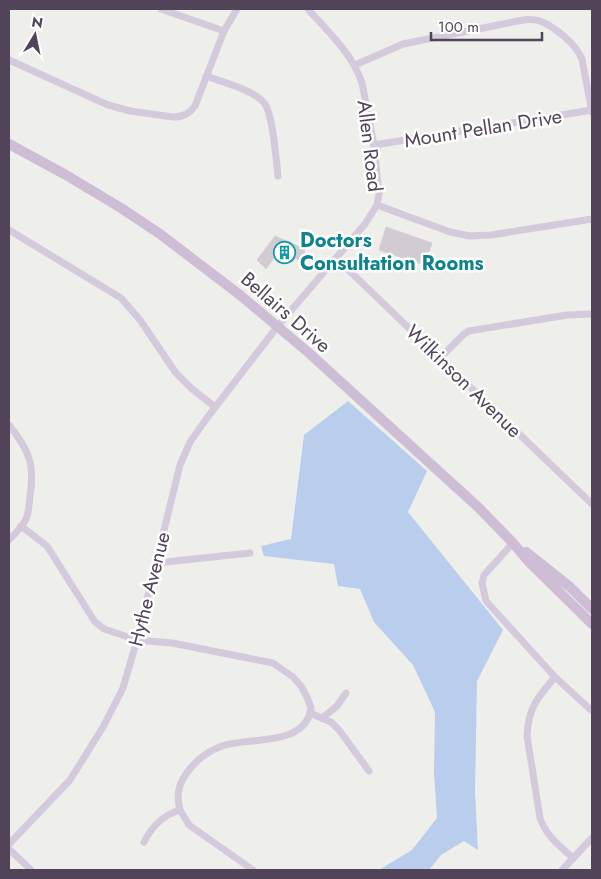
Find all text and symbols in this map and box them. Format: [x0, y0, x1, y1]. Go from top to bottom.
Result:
north arrow [10, 10, 60, 60]
scale bar [431, 10, 542, 42]
text: N [30, 11, 44, 33]
text: 100 m [438, 16, 479, 38]
street label: Allen Road [349, 98, 390, 194]
street label: Mount Pellan Drive [402, 102, 564, 155]
place label: Doctors Consultation Rooms [300, 226, 484, 278]
building icon: Doctors Consultation Rooms [272, 240, 296, 264]
street label: Bellairs Drive [234, 265, 337, 360]
street label: Wilkinson Avenue [399, 318, 528, 445]
street label: Hythe Avenue [121, 529, 178, 649]

